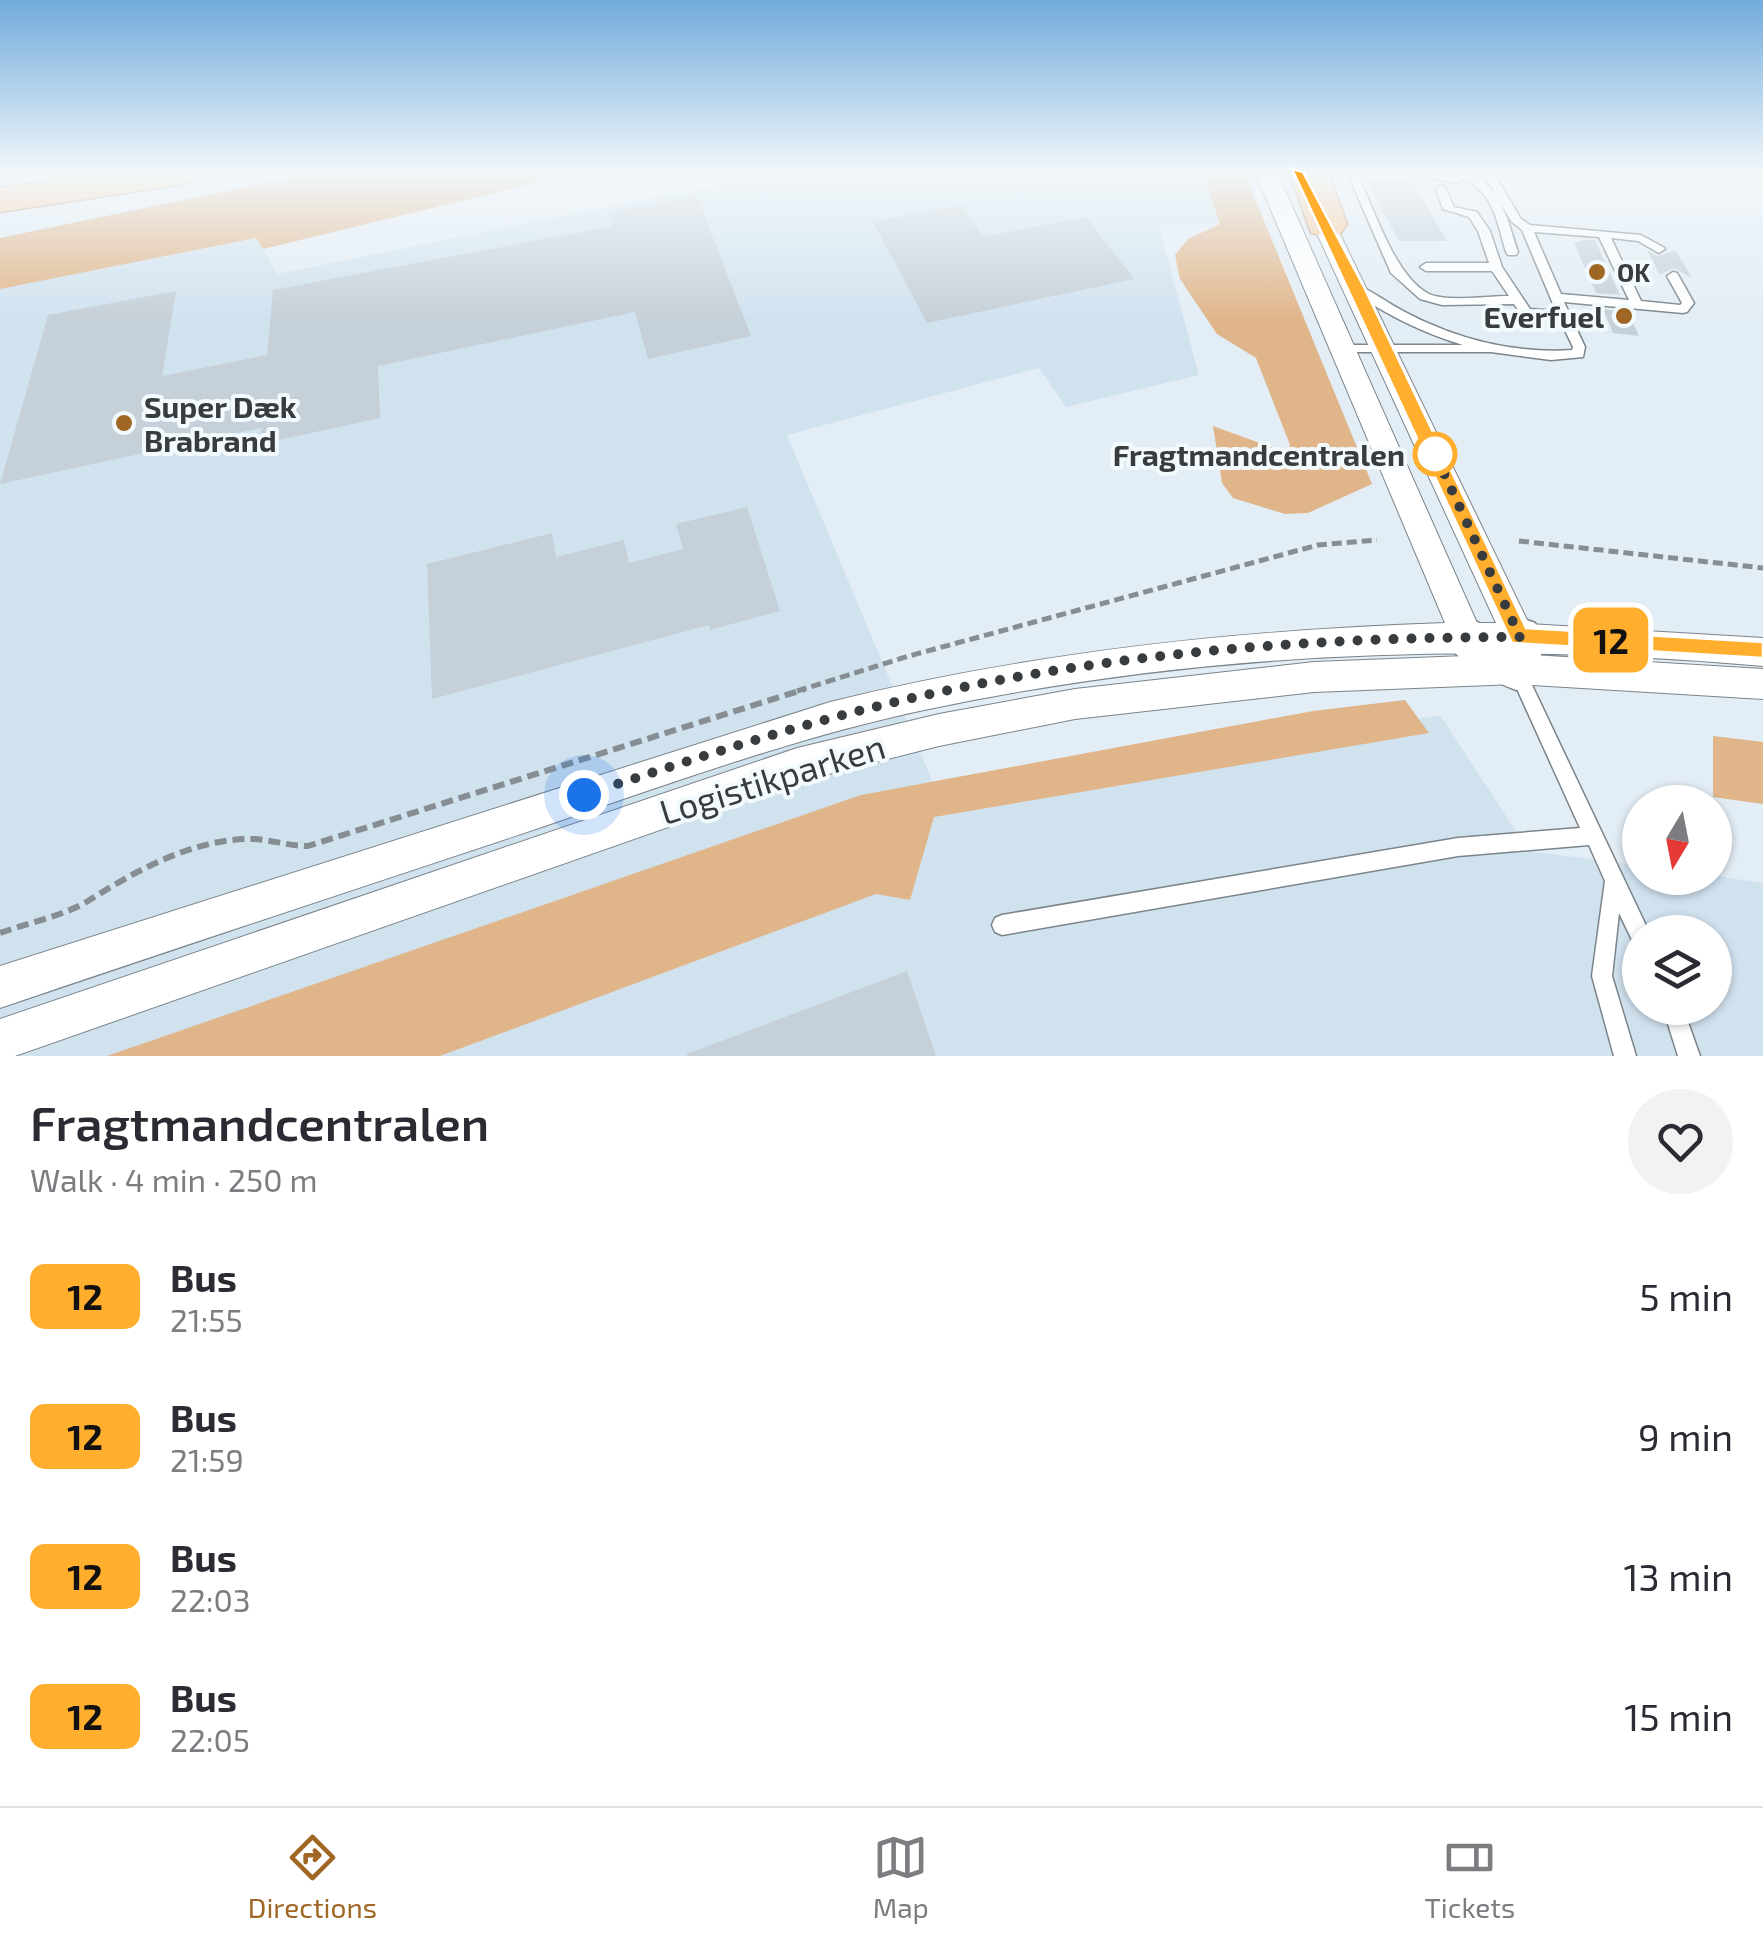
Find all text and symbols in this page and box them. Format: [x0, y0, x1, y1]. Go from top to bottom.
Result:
place label: OK [1617, 257, 1650, 287]
marker: OK [1586, 261, 1608, 283]
place label: Everfuel [1484, 298, 1604, 334]
marker: Everfuel [1613, 305, 1635, 327]
place label: Super Dæk Brabrand [144, 388, 297, 458]
marker: Super Dæk Brabrand [113, 412, 135, 434]
marker: Fragtmandcentralen [1414, 433, 1456, 475]
place label: Fragtmandcentralen [1113, 436, 1405, 472]
line badge: 12 [1566, 608, 1656, 672]
text: 12 [1593, 619, 1629, 661]
street label: Logistikparken [654, 724, 890, 832]
your location [559, 770, 609, 820]
north arrow [1622, 785, 1732, 895]
map controls [1622, 785, 1732, 1025]
button: layers [1622, 915, 1732, 1025]
button: heart [1628, 1089, 1733, 1194]
text: Fragtmandcentralen [30, 1093, 489, 1151]
text: Walk · 4 min · 250 m [30, 1160, 318, 1198]
text: Bus [170, 1254, 237, 1300]
text: 5 min [1639, 1273, 1733, 1319]
text: 12 [67, 1275, 103, 1317]
text: 21:55 [170, 1300, 243, 1338]
text: Bus [170, 1394, 237, 1440]
text: 9 min [1638, 1413, 1733, 1459]
text: 12 [67, 1415, 103, 1457]
text: 21:59 [170, 1440, 244, 1478]
text: Bus [170, 1534, 237, 1580]
text: 13 min [1623, 1553, 1733, 1599]
text: 12 [67, 1555, 103, 1597]
text: 22:03 [170, 1580, 251, 1618]
text: Bus [170, 1674, 237, 1720]
text: 15 min [1624, 1693, 1733, 1739]
text: 12 [67, 1695, 103, 1737]
text: 22:05 [170, 1720, 250, 1758]
tab: Directions [248, 1830, 377, 1924]
tab: Map [873, 1830, 929, 1924]
tab: Tickets [1424, 1830, 1515, 1924]

